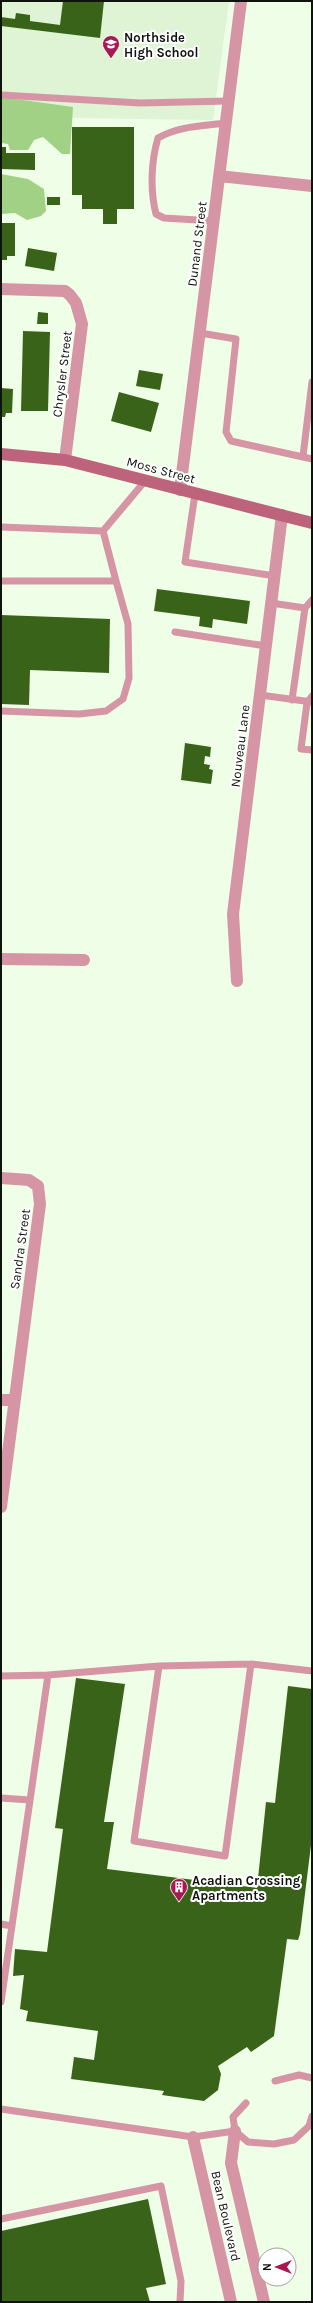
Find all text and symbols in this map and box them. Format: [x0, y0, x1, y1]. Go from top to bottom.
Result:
place label: Northside High School [124, 30, 198, 60]
school or university icon: Northside High School [101, 34, 121, 59]
street label: Dunand Street [184, 200, 210, 287]
street label: Chrysler Street [49, 330, 75, 418]
street label: Moss Street [125, 454, 197, 486]
street label: Nouveau Lane [228, 704, 253, 788]
street label: Sandra Street [7, 1208, 33, 1290]
place label: Acadian Crossing Apartments [192, 1873, 301, 1903]
building icon: Acadian Crossing Apartments [169, 1877, 189, 1902]
street label: Bean Boulevard [208, 2169, 244, 2263]
north arrow [257, 2247, 297, 2287]
text: N [261, 2263, 274, 2271]

